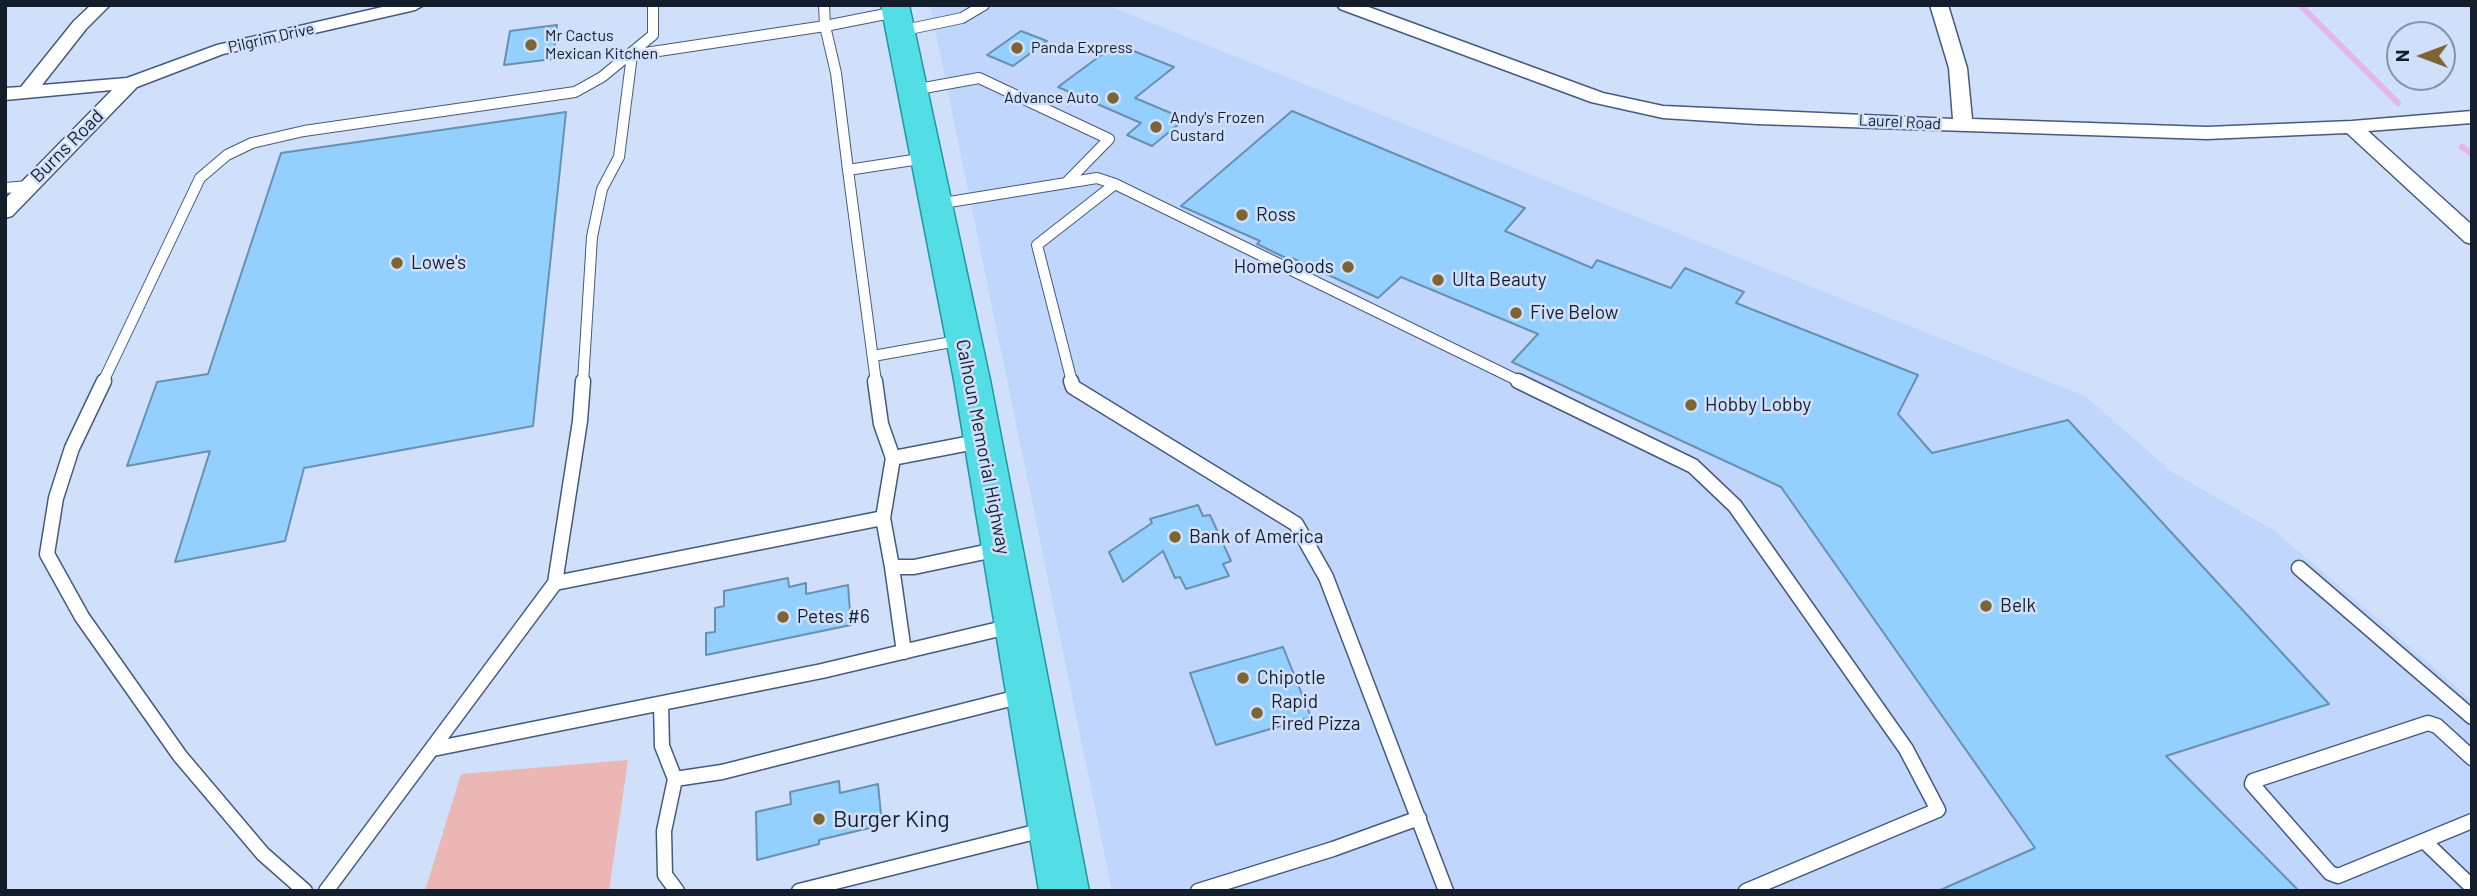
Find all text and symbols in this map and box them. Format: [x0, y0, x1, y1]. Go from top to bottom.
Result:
street label: Pilgrim Drive [226, 19, 316, 57]
north arrow [2386, 21, 2456, 91]
place label: Mr Cactus Mexican Kitchen [545, 26, 658, 64]
marker: Mr Cactus Mexican Kitchen [523, 37, 539, 53]
place label: Panda Express [1031, 38, 1133, 58]
marker: Panda Express [1009, 40, 1025, 56]
text: N [2390, 50, 2413, 62]
place label: Advance Auto [1004, 88, 1099, 108]
marker: Advance Auto [1105, 90, 1121, 106]
street label: Burns Road [26, 105, 108, 187]
place label: Andy's Frozen Custard [1170, 108, 1265, 146]
street label: Laurel Road [1858, 110, 1942, 134]
marker: Andy's Frozen Custard [1148, 119, 1164, 135]
place label: Ross [1256, 204, 1296, 226]
marker: Ross [1234, 207, 1250, 223]
place label: Lowe's [411, 252, 466, 274]
marker: Lowe's [389, 255, 405, 271]
place label: HomeGoods [1234, 256, 1334, 278]
marker: HomeGoods [1340, 259, 1356, 275]
place label: Ulta Beauty [1452, 269, 1547, 291]
marker: Ulta Beauty [1430, 272, 1446, 288]
place label: Five Below [1530, 302, 1618, 324]
marker: Five Below [1508, 305, 1524, 321]
street label: Calhoun Memorial Highway [951, 337, 1015, 557]
place label: Hobby Lobby [1705, 394, 1811, 416]
marker: Hobby Lobby [1683, 397, 1699, 413]
place label: Bank of America [1189, 526, 1323, 548]
marker: Bank of America [1167, 529, 1183, 545]
place label: Belk [2000, 595, 2036, 617]
marker: Belk [1978, 598, 1994, 614]
place label: Petes #6 [797, 606, 870, 628]
marker: Petes #6 [775, 609, 791, 625]
place label: Chipotle [1257, 667, 1326, 689]
marker: Chipotle [1235, 670, 1251, 686]
place label: Rapid Fired Pizza [1271, 691, 1360, 735]
marker: Rapid Fired Pizza [1249, 705, 1265, 721]
place label: Burger King [833, 805, 950, 833]
marker: Burger King [811, 811, 827, 827]

